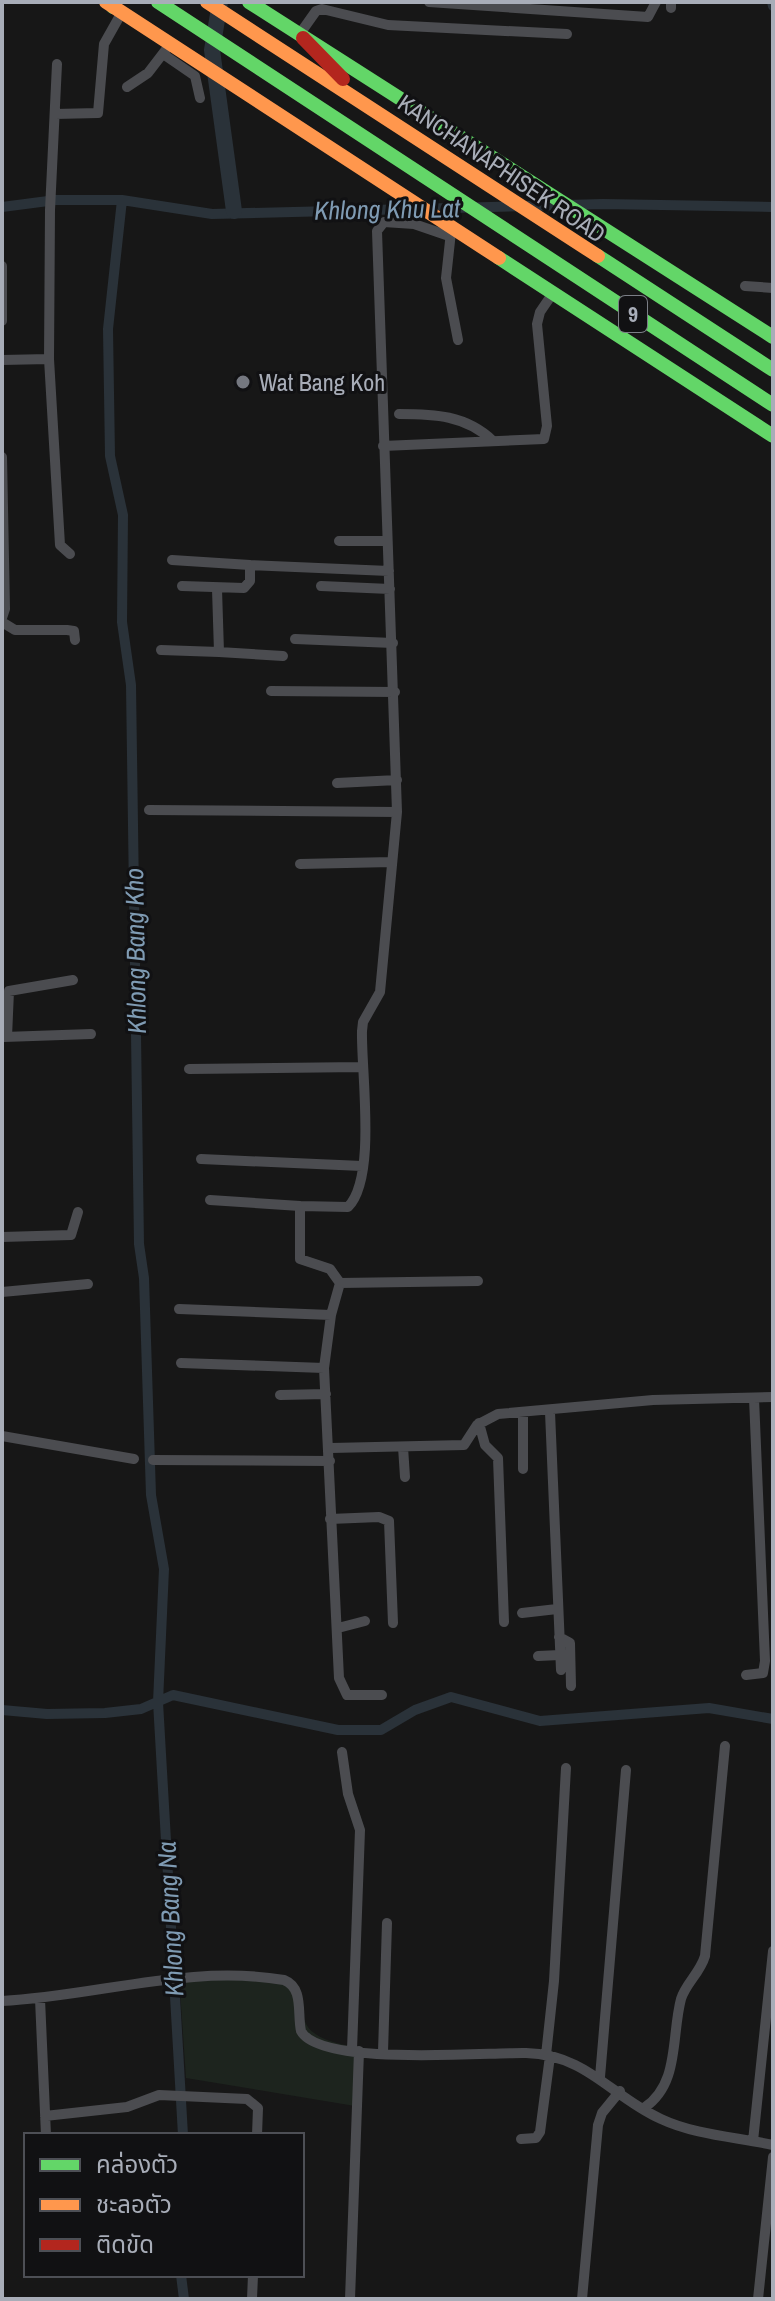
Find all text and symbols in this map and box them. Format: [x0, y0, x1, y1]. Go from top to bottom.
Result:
street label: KANCHANAPHISEK ROAD [392, 87, 612, 249]
water label: Khlong Khu Lat [314, 190, 461, 228]
road number: 9 [619, 296, 647, 332]
place label: Wat Bang Koh [259, 366, 385, 398]
marker: Wat Bang Koh [234, 373, 252, 391]
water label: Khlong Bang Kho [116, 868, 154, 1034]
water label: Khlong Bang Na [148, 1840, 192, 1997]
legend [24, 2133, 304, 2277]
text: คล่องตัว [96, 2148, 178, 2180]
text: ชะลอตัว [96, 2188, 172, 2220]
text: ติดขัด [96, 2228, 154, 2260]

